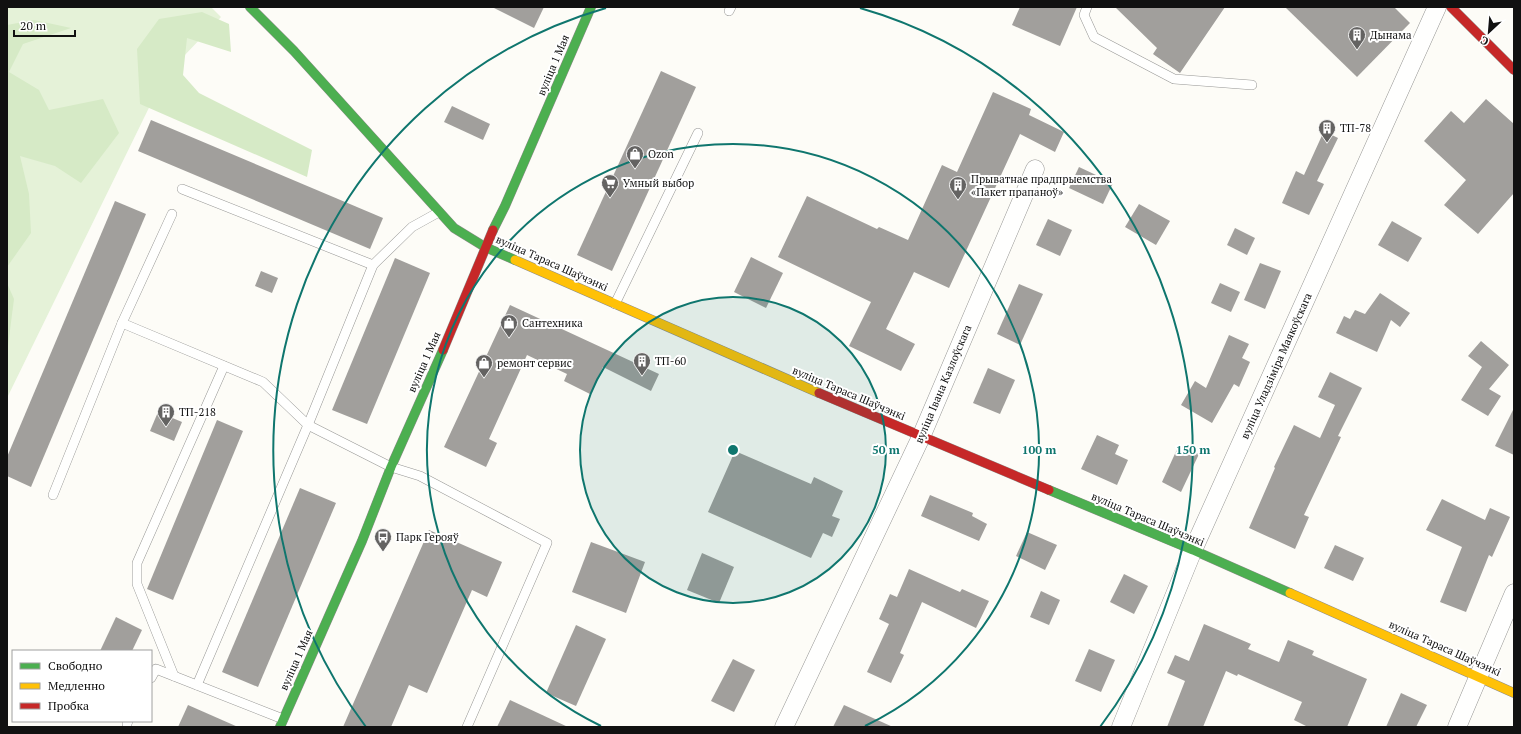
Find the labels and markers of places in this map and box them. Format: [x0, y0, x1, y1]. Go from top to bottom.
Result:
building icon: Дынама [1347, 25, 1367, 50]
place label: Дынама [1370, 28, 1412, 42]
building icon: ТП-78 [1317, 118, 1337, 143]
place label: ТП-78 [1340, 121, 1371, 135]
shop icon: Ozon [625, 144, 645, 169]
place label: Ozon [648, 147, 674, 161]
place label: Прыватнае прадпрыемства «Пакет прапаноў» [971, 172, 1112, 199]
supermarket icon: Умный выбор [600, 173, 620, 198]
building icon: Прыватнае прадпрыемства «Пакет прапаноў» [948, 175, 968, 200]
place label: Умный выбор [623, 176, 694, 190]
shop icon: Сантехника [499, 313, 519, 338]
place label: Сантехника [522, 316, 583, 330]
building icon: ТП-60 [632, 351, 652, 376]
shop icon: ремонт сервис [474, 353, 494, 378]
place label: ТП-60 [655, 354, 686, 368]
place label: ремонт сервис [497, 356, 572, 370]
building icon: ТП-218 [156, 402, 176, 427]
place label: ТП-218 [179, 405, 216, 419]
centre of rings [726, 443, 740, 457]
bus stop icon: Парк Герояў [373, 527, 393, 552]
place label: Парк Герояў [396, 530, 459, 544]

